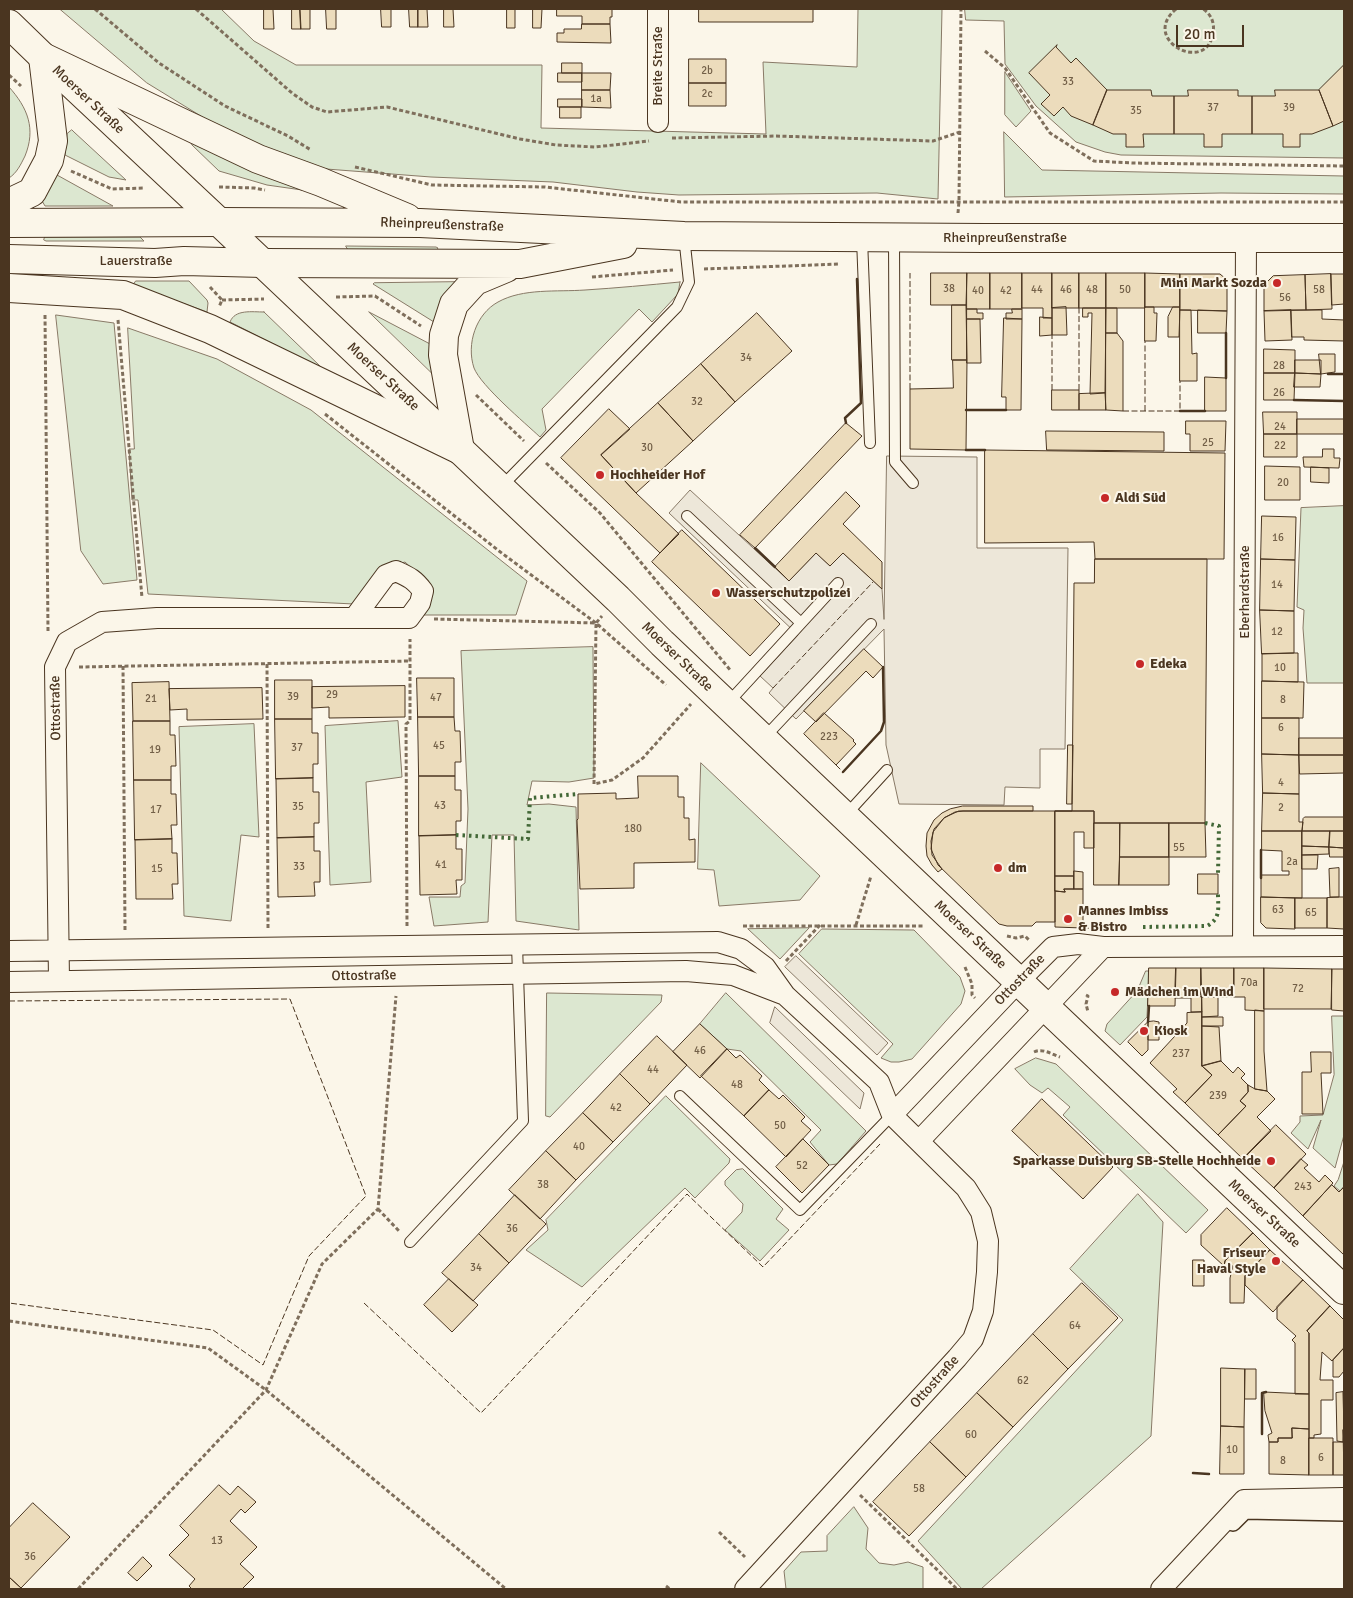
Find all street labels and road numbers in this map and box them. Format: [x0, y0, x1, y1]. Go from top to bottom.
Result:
street label: Breite Straße [650, 26, 666, 106]
street label: Moerser Straße [48, 62, 128, 138]
street label: Rheinpreußenstraße [380, 214, 504, 236]
street label: Rheinpreußenstraße [943, 230, 1067, 246]
street label: Lauerstraße [99, 253, 173, 269]
street label: Moerser Straße [343, 339, 423, 415]
street label: Eberhardstraße [1237, 545, 1253, 639]
street label: Moerser Straße [638, 619, 716, 695]
street label: Ottostraße [47, 675, 65, 741]
street label: Moerser Straße [930, 897, 1010, 973]
street label: Ottostraße [991, 951, 1049, 1009]
street label: Ottostraße [331, 967, 397, 985]
street label: Moerser Straße [1224, 1176, 1304, 1252]
street label: Ottostraße [907, 1352, 963, 1412]

